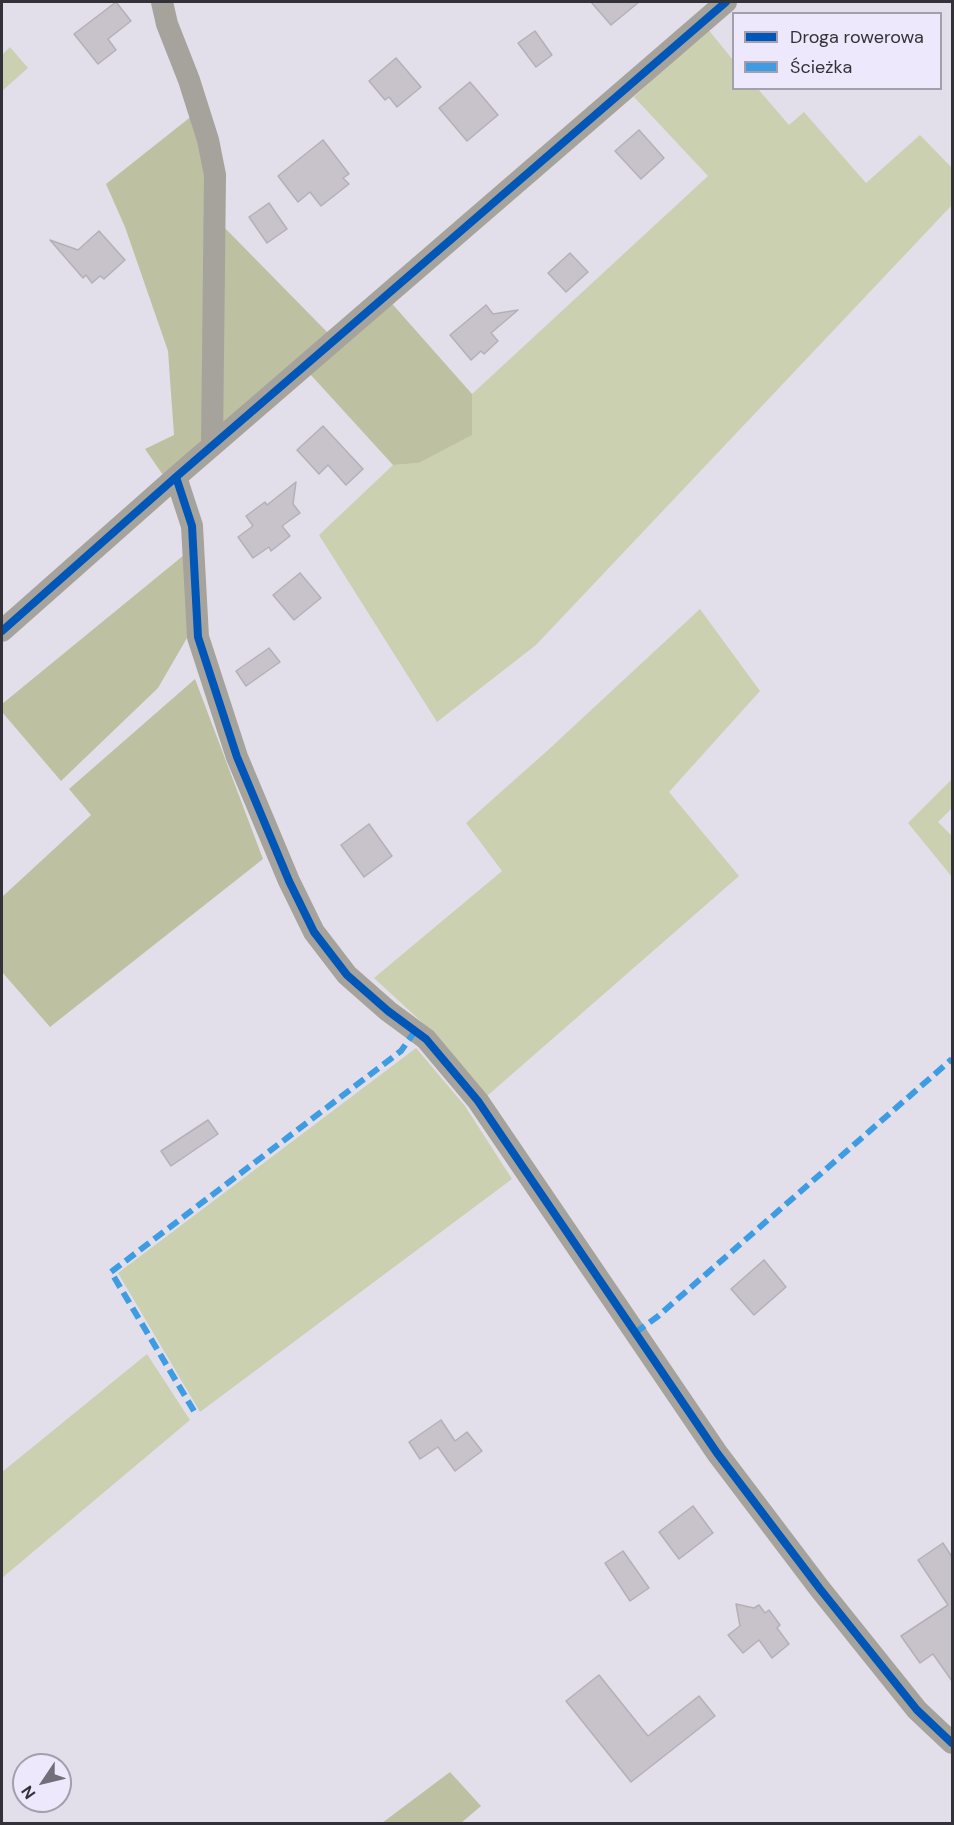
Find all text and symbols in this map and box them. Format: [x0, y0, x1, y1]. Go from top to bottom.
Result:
legend [732, 12, 942, 90]
text: Droga rowerowa [790, 25, 924, 49]
text: Ścieżka [790, 55, 852, 79]
north arrow [12, 1753, 72, 1813]
text: N [17, 1782, 40, 1803]

